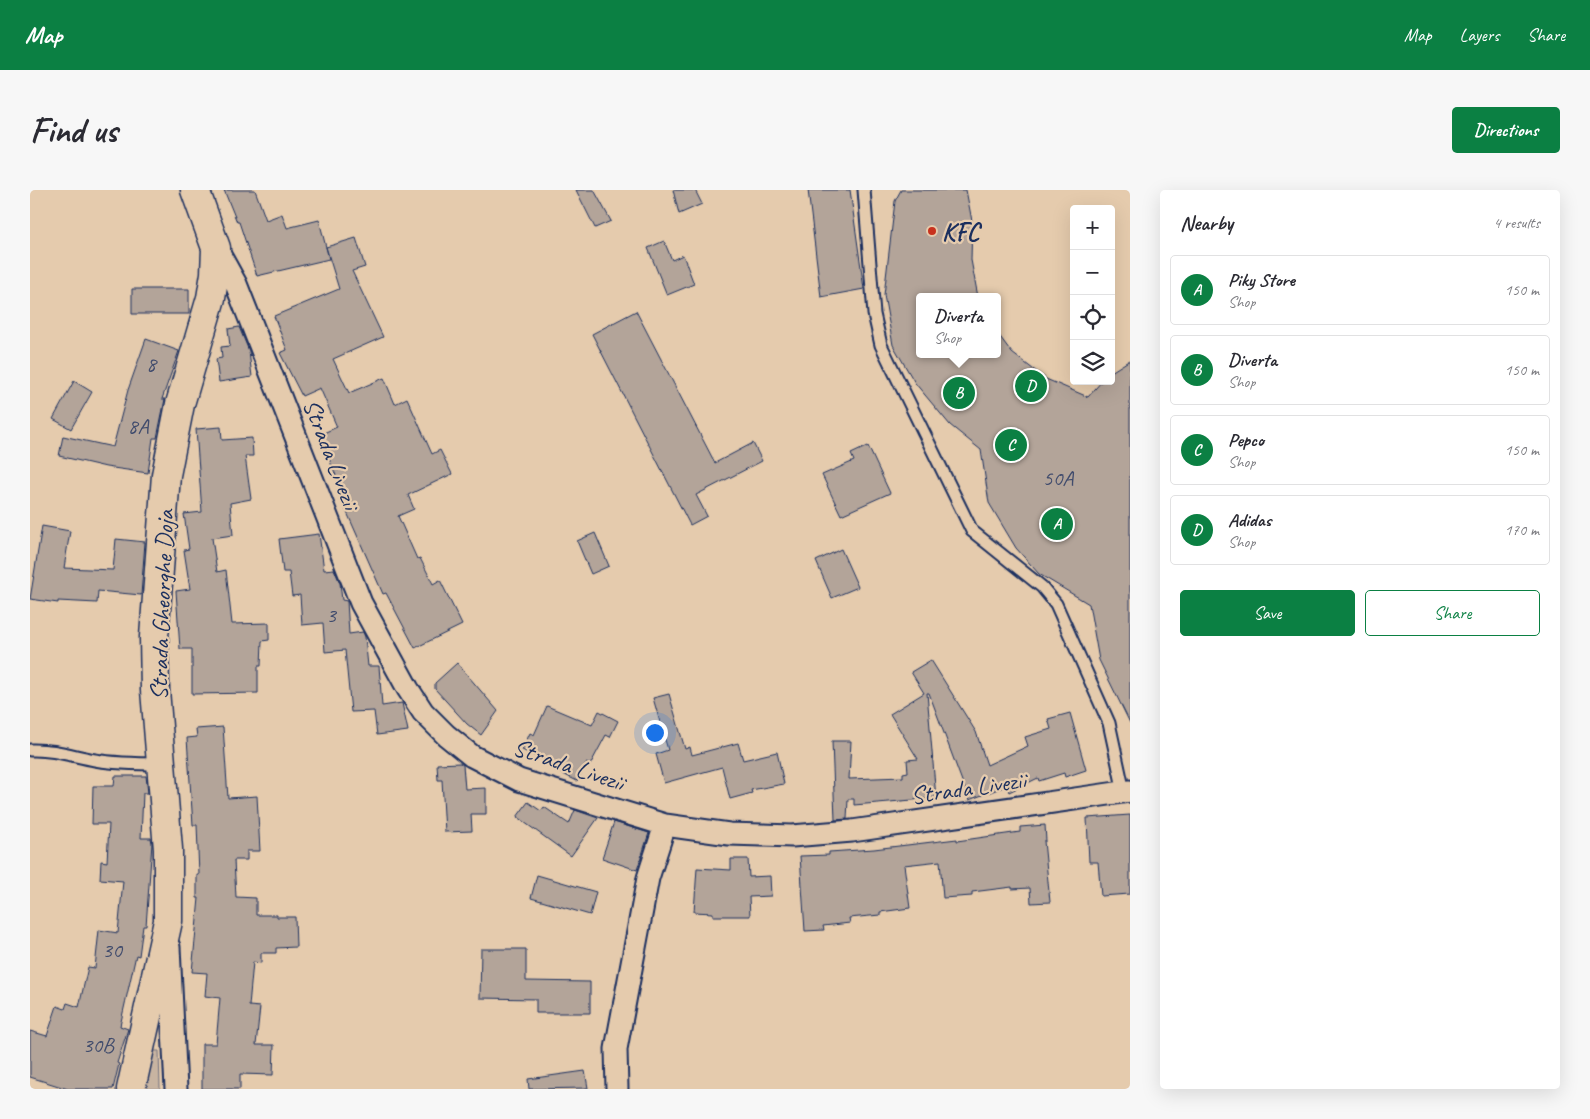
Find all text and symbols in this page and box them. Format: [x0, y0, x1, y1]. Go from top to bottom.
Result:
text: Map [25, 20, 62, 50]
text: Map [1404, 24, 1432, 46]
text: Layers [1460, 24, 1499, 46]
text: Share [1527, 24, 1565, 46]
button: Directions [1452, 107, 1560, 153]
text: Find us [30, 108, 117, 153]
map controls [1070, 205, 1115, 385]
button: + [1070, 205, 1115, 250]
text: Nearby [1180, 210, 1233, 236]
text: 4 results [1493, 213, 1540, 233]
place label: KFC [942, 216, 983, 248]
marker: KFC [926, 225, 938, 237]
button: − [1070, 250, 1115, 295]
text: Piky Store [1228, 268, 1295, 292]
text: A [1193, 280, 1201, 300]
text: 150 m [1505, 280, 1539, 300]
text: Shop [1228, 292, 1255, 312]
popup [916, 293, 1001, 358]
button: locate [1070, 295, 1115, 340]
text: Diverta [934, 304, 983, 328]
text: Shop [934, 328, 961, 348]
button: layers [1070, 340, 1115, 385]
text: Diverta [1228, 348, 1277, 372]
house number: 8 [146, 350, 158, 378]
text: B [1193, 360, 1201, 380]
text: 150 m [1505, 360, 1539, 380]
pin: D [1015, 367, 1047, 405]
text: Shop [1228, 372, 1255, 392]
pin: B [943, 374, 975, 412]
street label: Strada Livezii [295, 395, 368, 517]
house number: 8A [128, 412, 149, 440]
pin: C [995, 426, 1027, 464]
text: Pepco [1228, 428, 1264, 452]
text: C [1193, 440, 1201, 460]
text: 150 m [1505, 440, 1539, 460]
text: Shop [1228, 452, 1255, 472]
house number: 50A [1043, 464, 1074, 492]
pin: A [1041, 505, 1073, 543]
street label: Strada Gheorghe Doja [143, 507, 181, 701]
text: Adidas [1228, 508, 1271, 532]
text: D [1192, 520, 1202, 540]
text: 170 m [1505, 520, 1539, 540]
text: Shop [1228, 532, 1255, 552]
button: Save [1180, 590, 1355, 636]
button: Share [1365, 590, 1540, 636]
house number: 3 [326, 601, 338, 629]
your location [642, 720, 668, 746]
street label: Strada Livezii [509, 731, 632, 800]
street label: Strada Livezii [909, 764, 1031, 812]
house number: 30 [102, 936, 124, 964]
house number: 30B [82, 1031, 115, 1059]

